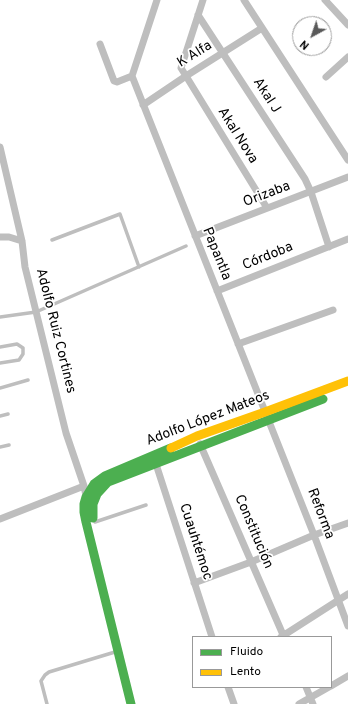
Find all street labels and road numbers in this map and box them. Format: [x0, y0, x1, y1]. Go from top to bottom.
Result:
street label: K Alfa [175, 38, 215, 72]
street label: Akal J [248, 75, 284, 117]
street label: Akal Nova [213, 105, 261, 167]
street label: Orizaba [241, 178, 293, 212]
street label: Papantla [198, 225, 234, 283]
street label: Córdoba [240, 239, 296, 275]
street label: Adolfo Ruiz Cortines [31, 267, 79, 395]
street label: Adolfo López Mateos [144, 388, 272, 450]
street label: Reforma [303, 486, 337, 542]
street label: Constitución [230, 492, 276, 572]
street label: Cuauhtémoc [175, 501, 215, 583]

